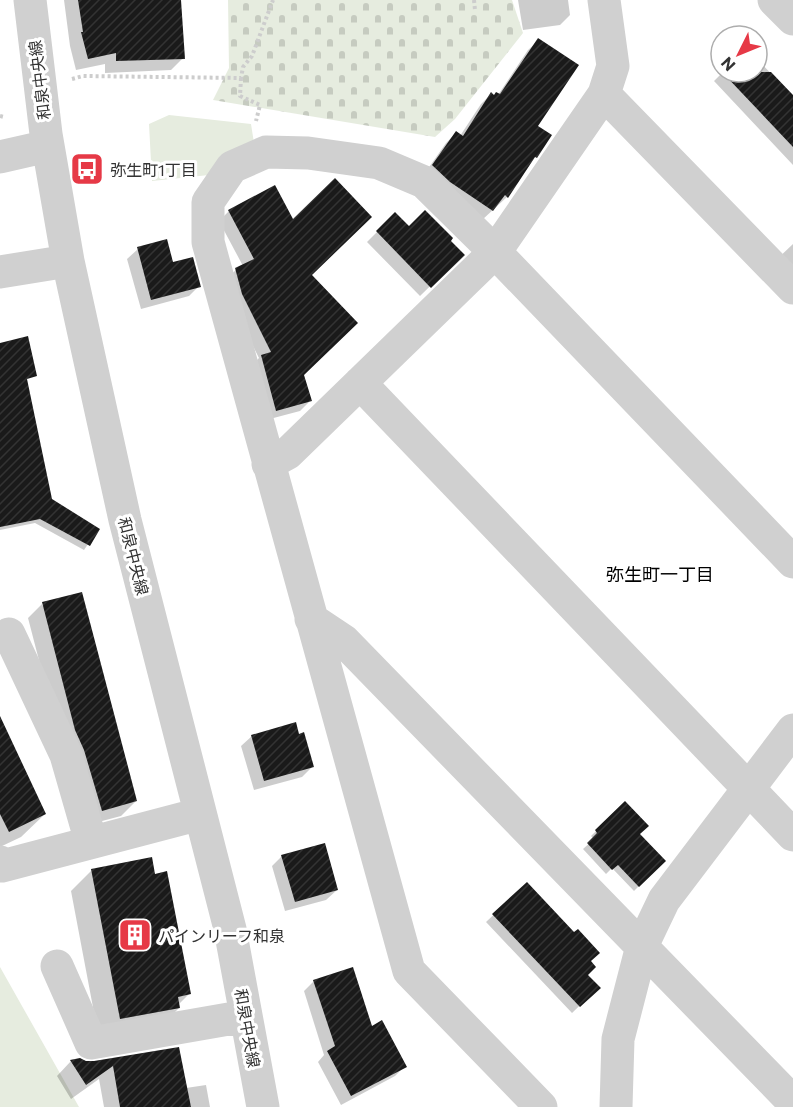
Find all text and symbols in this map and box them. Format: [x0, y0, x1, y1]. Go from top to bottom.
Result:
north arrow [709, 24, 769, 84]
street label: 和泉中央線 [25, 39, 53, 121]
text: N [717, 54, 739, 75]
bus stop icon: 弥生町1丁目 [69, 151, 105, 187]
place label: 弥生町1丁目 [110, 160, 197, 179]
street label: 和泉中央線 [115, 515, 153, 597]
district label: 弥生町一丁目 [606, 563, 714, 585]
building icon: パインリーフ和泉 [117, 917, 153, 953]
place label: パインリーフ和泉 [158, 926, 285, 945]
street label: 和泉中央線 [232, 987, 264, 1069]

